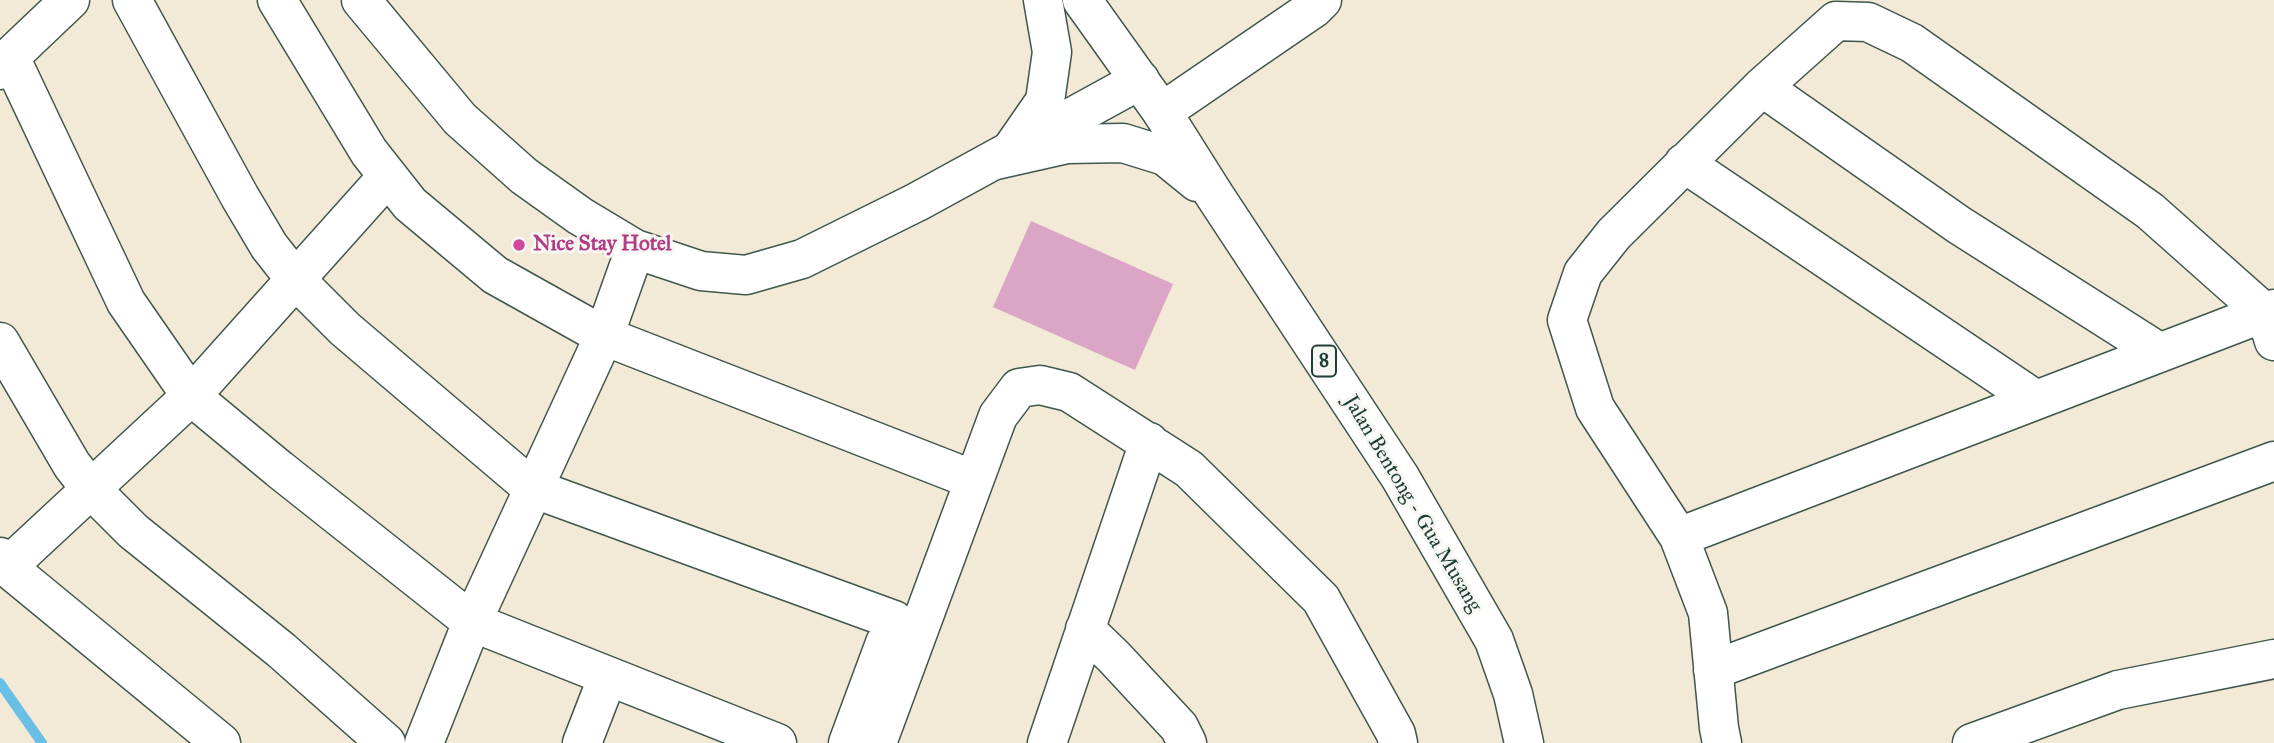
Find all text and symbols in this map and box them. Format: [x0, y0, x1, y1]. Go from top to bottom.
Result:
place label: Nice Stay Hotel [533, 232, 672, 258]
marker: Nice Stay Hotel [511, 237, 527, 253]
road number: 8 [1312, 346, 1336, 376]
street label: Jalan Bentong - Gua Musang [1337, 391, 1487, 617]

